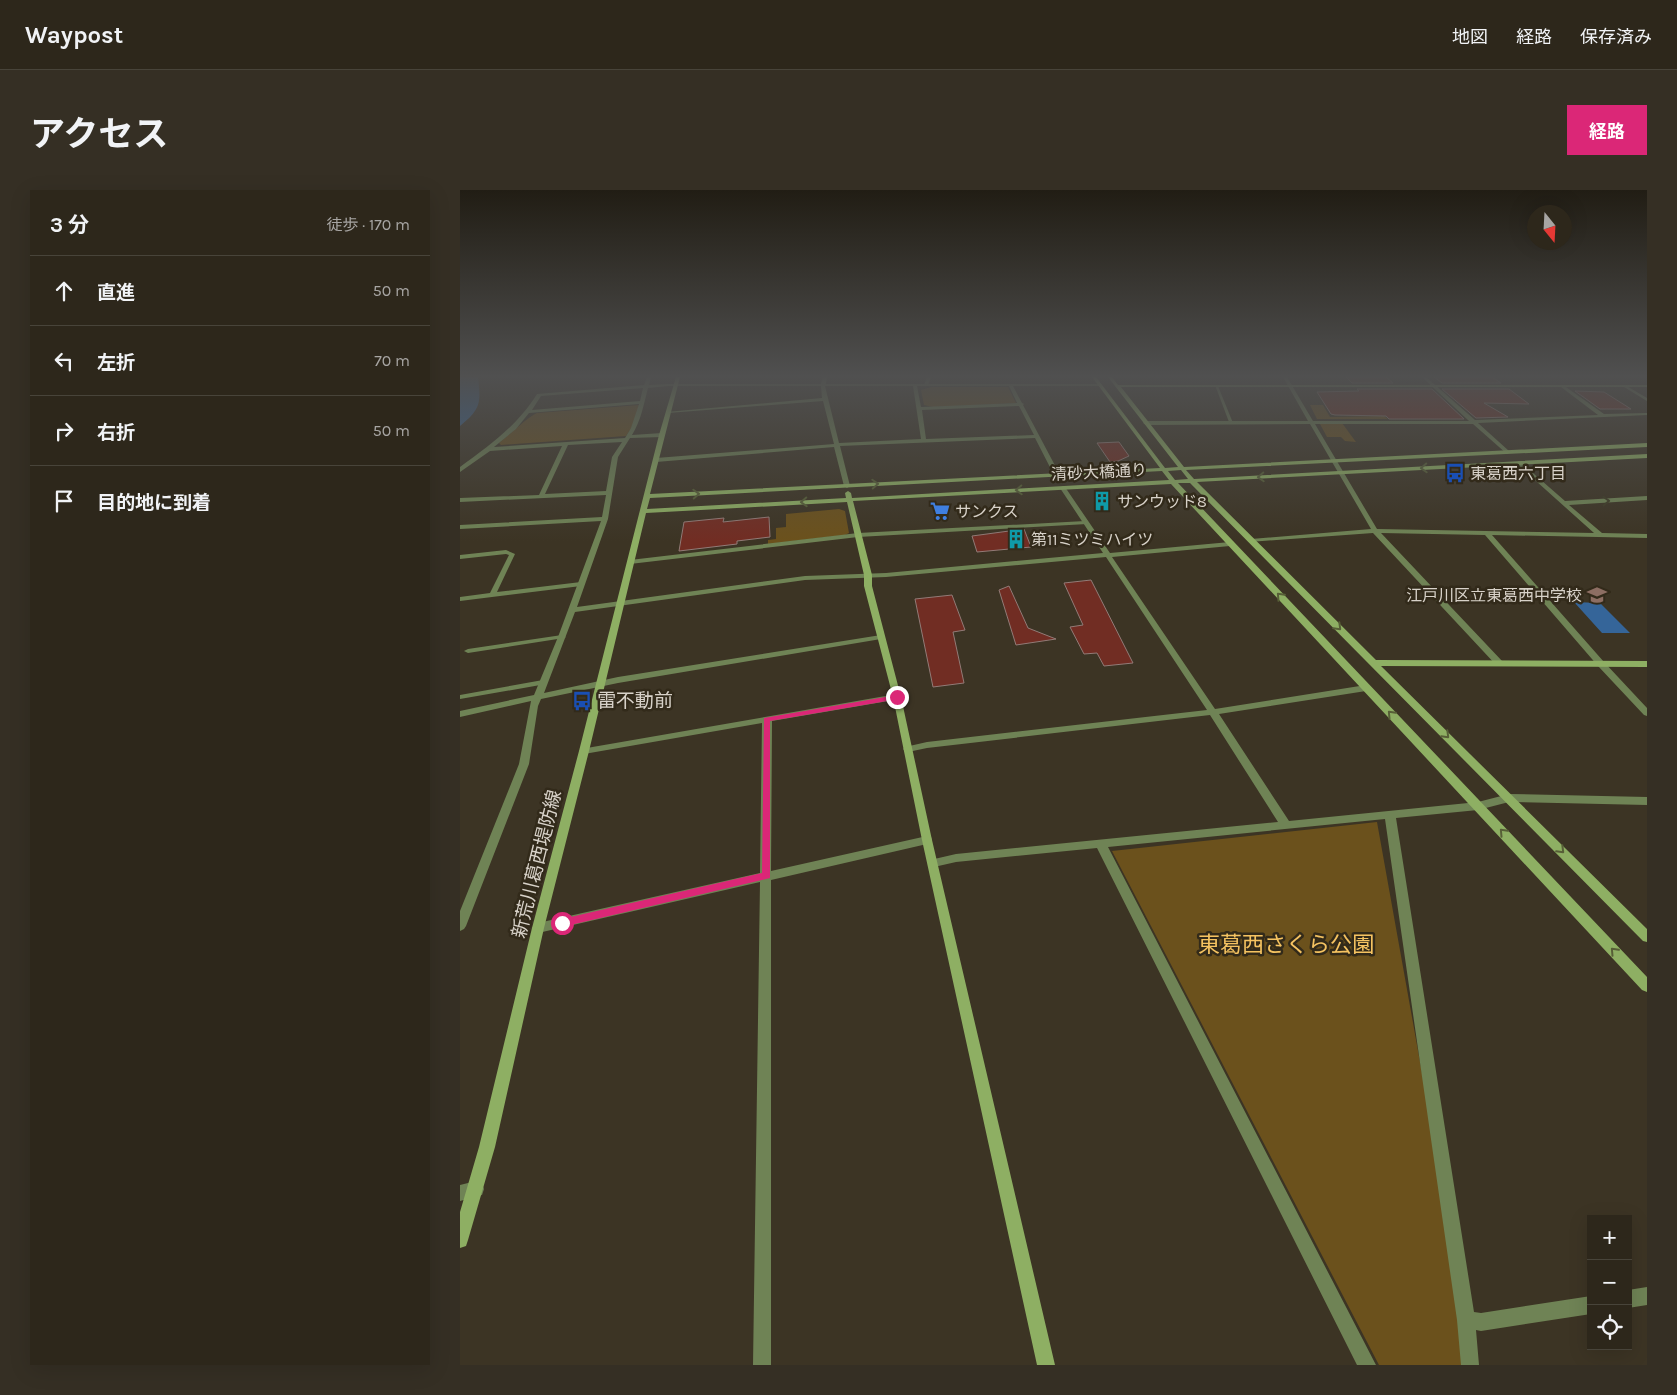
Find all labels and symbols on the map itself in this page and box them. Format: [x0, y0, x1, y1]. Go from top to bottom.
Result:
north arrow [1527, 205, 1572, 250]
street label: 清砂大橋通り [1051, 460, 1147, 484]
one-way arrow [1419, 462, 1427, 473]
bus stop icon: 東葛西六丁目 [1444, 462, 1466, 484]
place label: 東葛西六丁目 [1470, 464, 1566, 483]
one-way arrow [1257, 471, 1265, 482]
one-way arrow [872, 479, 880, 490]
one-way arrow [1015, 485, 1023, 496]
one-way arrow [692, 488, 700, 499]
building icon: サンウッド8 [1091, 490, 1113, 512]
place label: サンウッド8 [1117, 492, 1207, 511]
one-way arrow [1602, 495, 1610, 506]
one-way arrow [800, 496, 808, 507]
supermarket icon: サンクス [929, 500, 951, 522]
place label: サンクス [955, 502, 1019, 521]
building icon: 第11ミツミハイツ [1005, 528, 1027, 550]
place label: 第11ミツミハイツ [1031, 530, 1153, 549]
school or university icon: 江戸川区立東葛西中学校 [1586, 584, 1608, 606]
place label: 江戸川区立東葛西中学校 [1406, 586, 1582, 605]
one-way arrow [1277, 593, 1286, 602]
one-way arrow [1333, 621, 1342, 630]
route end [886, 686, 909, 709]
bus stop icon: 雷不動前 [571, 690, 593, 712]
place label: 雷不動前 [597, 690, 673, 712]
one-way arrow [1388, 711, 1397, 720]
one-way arrow [1440, 729, 1449, 738]
street label: 新荒川葛西堤防線 [508, 788, 566, 940]
one-way arrow [1500, 829, 1509, 838]
one-way arrow [1555, 844, 1564, 853]
route start [551, 912, 574, 935]
park label: 東葛西さくら公園 [1198, 932, 1374, 958]
one-way arrow [1611, 947, 1620, 956]

